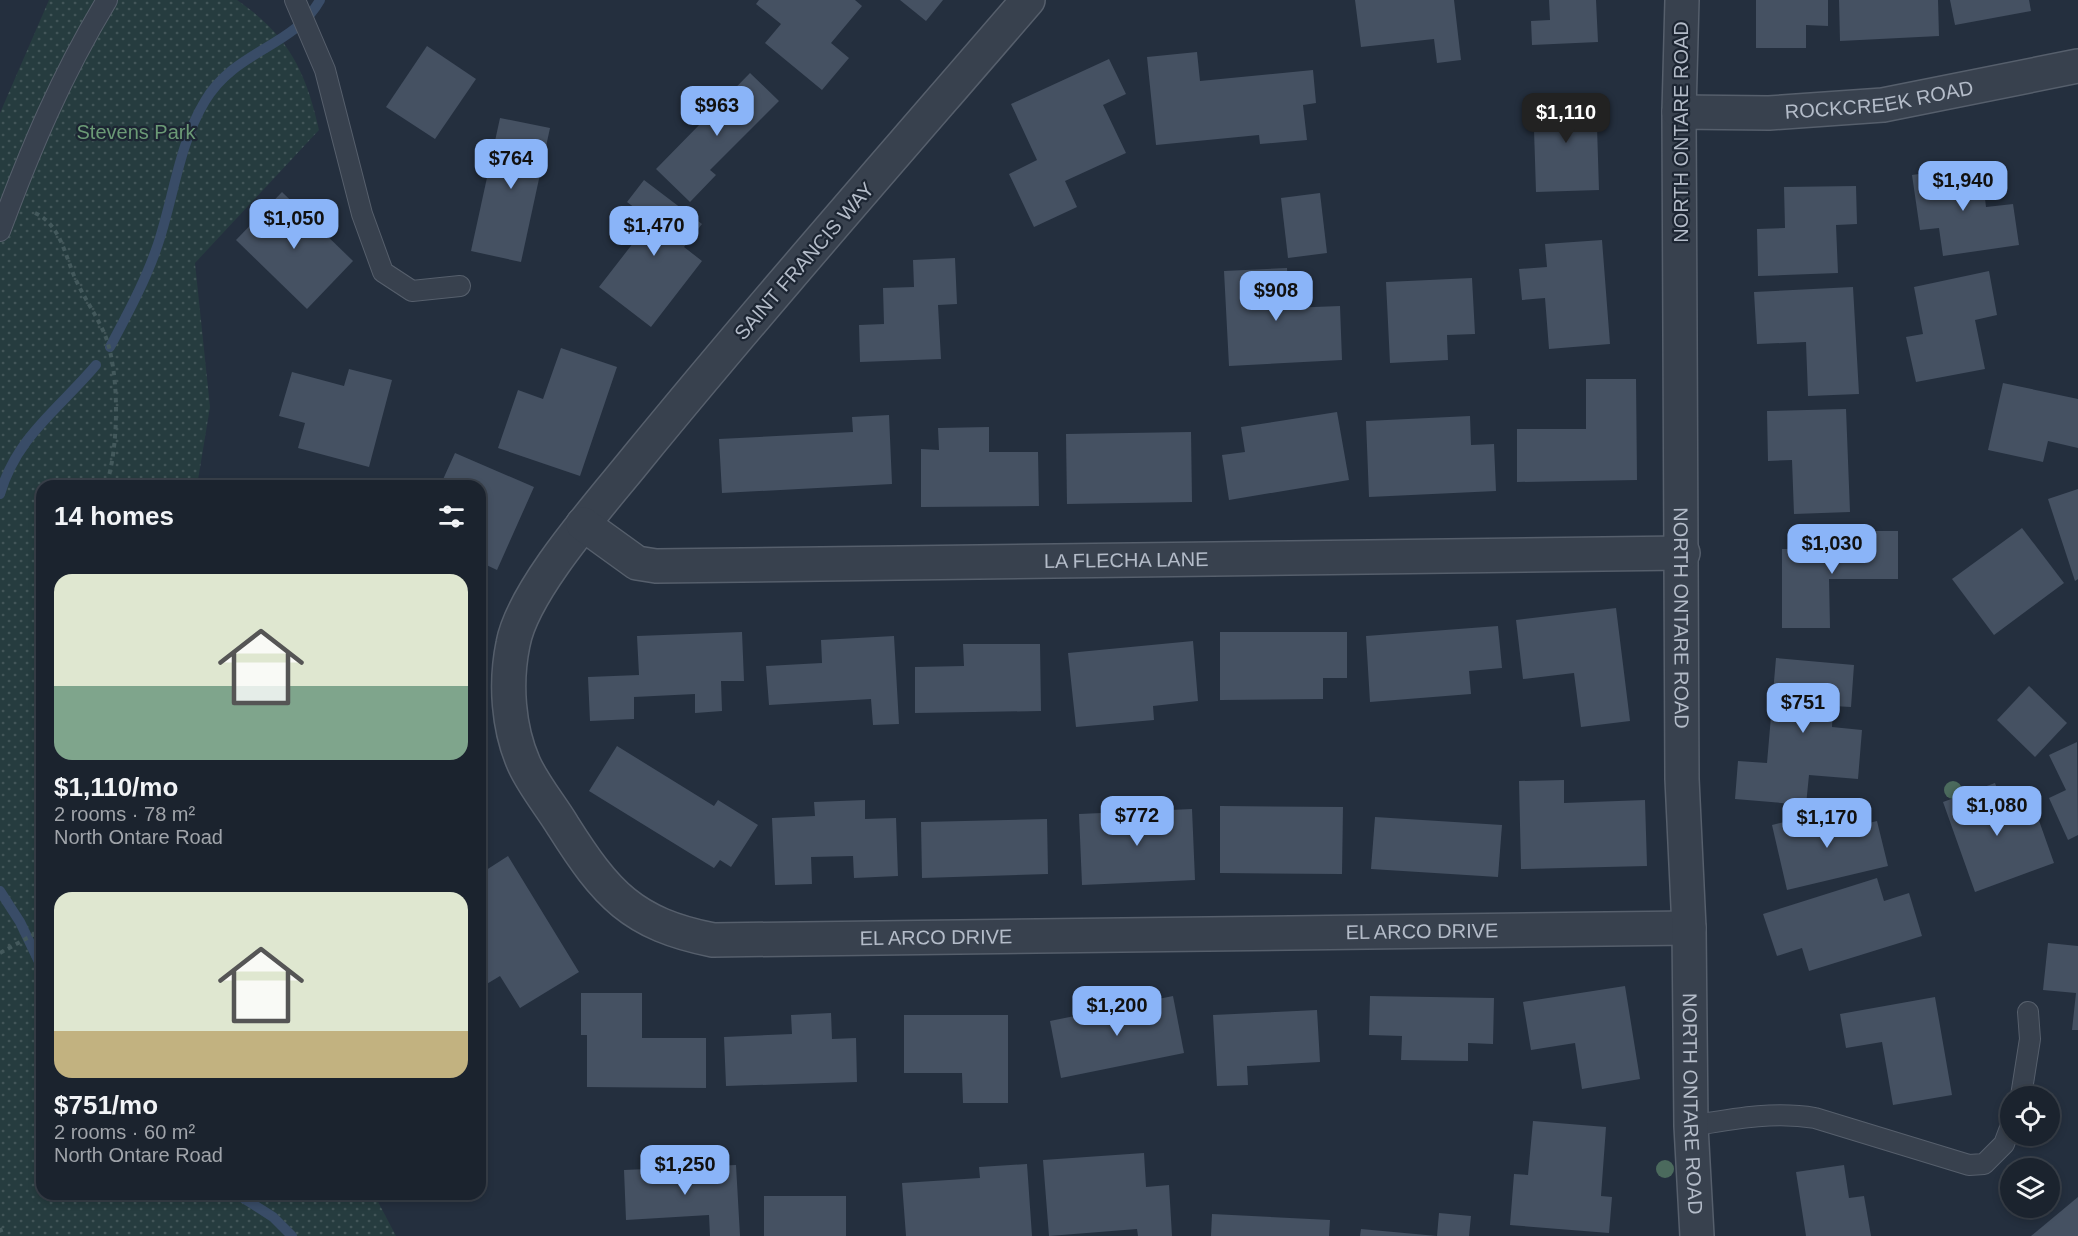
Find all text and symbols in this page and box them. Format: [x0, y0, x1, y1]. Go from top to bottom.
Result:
street label: NORTH ONTARE ROAD [1670, 21, 1692, 243]
street label: ROCKCREEK ROAD [1784, 76, 1975, 123]
pin: $963 [681, 86, 753, 137]
pin: $1,110 [1517, 93, 1615, 144]
text: $963 [695, 94, 739, 116]
text: $1,110 [1536, 101, 1596, 123]
park label: Stevens Park [77, 121, 196, 143]
pin: $764 [475, 139, 547, 190]
text: $764 [489, 147, 533, 169]
pin: $1,940 [1914, 161, 2012, 212]
text: $1,940 [1932, 169, 1994, 191]
street label: SAINT FRANCIS WAY [730, 178, 878, 344]
pin: $1,050 [245, 199, 343, 250]
pin: $1,470 [605, 206, 703, 257]
text: $1,050 [263, 207, 325, 229]
text: $1,470 [623, 214, 685, 236]
pin: $908 [1240, 271, 1312, 322]
text: $908 [1254, 279, 1298, 301]
icon: filters [435, 500, 468, 533]
text: 14 homes [54, 501, 174, 531]
street label: NORTH ONTARE ROAD [1670, 507, 1693, 729]
pin: $1,030 [1783, 524, 1881, 575]
text: $1,030 [1801, 532, 1863, 554]
street label: LA FLECHA LANE [1044, 548, 1209, 572]
icon: home [207, 613, 315, 721]
pin: $751 [1767, 683, 1839, 734]
text: $751 [1781, 691, 1825, 713]
text: $1,110/mo [54, 772, 178, 802]
pin: $1,080 [1948, 786, 2046, 837]
text: $1,080 [1966, 794, 2028, 816]
pin: $772 [1101, 796, 1173, 847]
pin: $1,170 [1778, 798, 1876, 849]
text: 2 rooms · 78 m² [54, 803, 195, 825]
text: $772 [1115, 804, 1159, 826]
text: $1,170 [1796, 806, 1858, 828]
text: North Ontare Road [54, 826, 223, 848]
street label: EL ARCO DRIVE [1345, 919, 1498, 943]
street label: EL ARCO DRIVE [859, 925, 1012, 949]
icon: home [207, 931, 315, 1039]
pin: $1,200 [1068, 986, 1166, 1037]
street label: NORTH ONTARE ROAD [1679, 993, 1707, 1215]
text: $1,200 [1086, 994, 1148, 1016]
map controls [2000, 1086, 2060, 1218]
button: locate [2000, 1086, 2060, 1146]
text: $751/mo [54, 1090, 158, 1120]
text: 2 rooms · 60 m² [54, 1121, 195, 1143]
text: North Ontare Road [54, 1144, 223, 1166]
pin: $1,250 [636, 1145, 734, 1196]
text: $1,250 [654, 1153, 716, 1175]
button: layers [2000, 1158, 2060, 1218]

